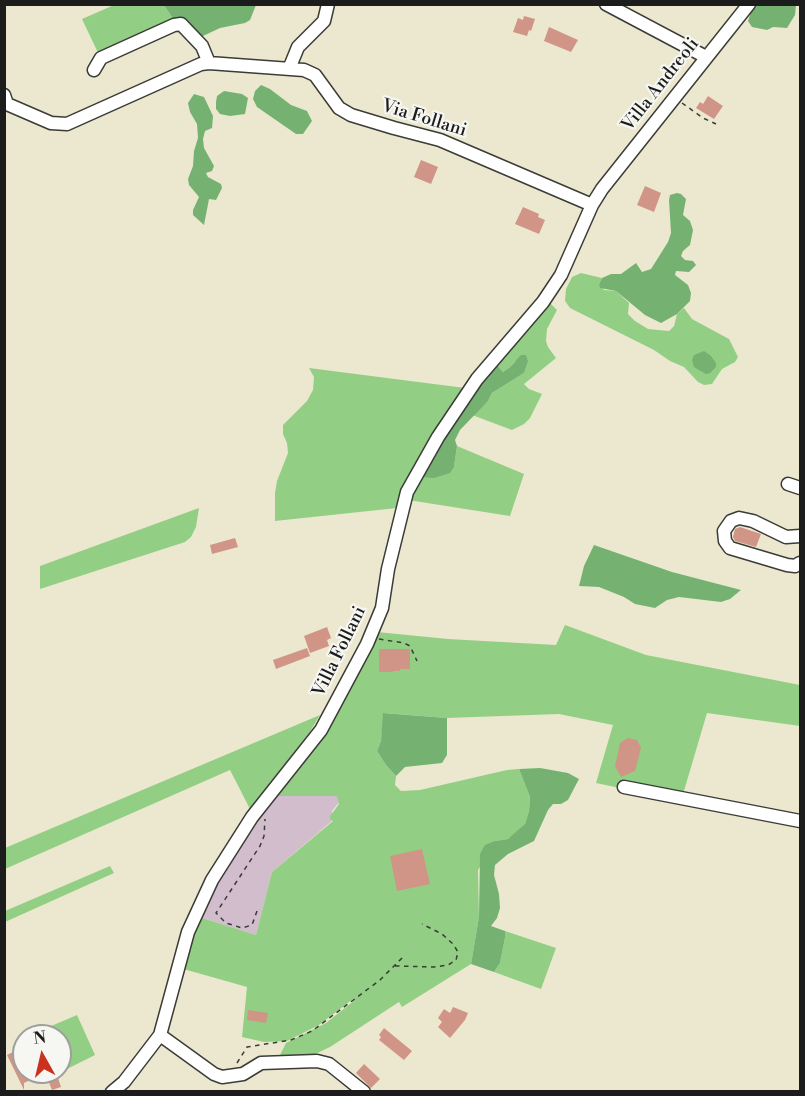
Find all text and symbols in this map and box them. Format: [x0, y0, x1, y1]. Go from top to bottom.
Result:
street label: Villa Andreoli [618, 34, 704, 136]
street label: Via Follani [379, 96, 469, 142]
street label: Villa Follani [309, 603, 371, 701]
north arrow [12, 1024, 72, 1084]
text: N [32, 1027, 47, 1049]

